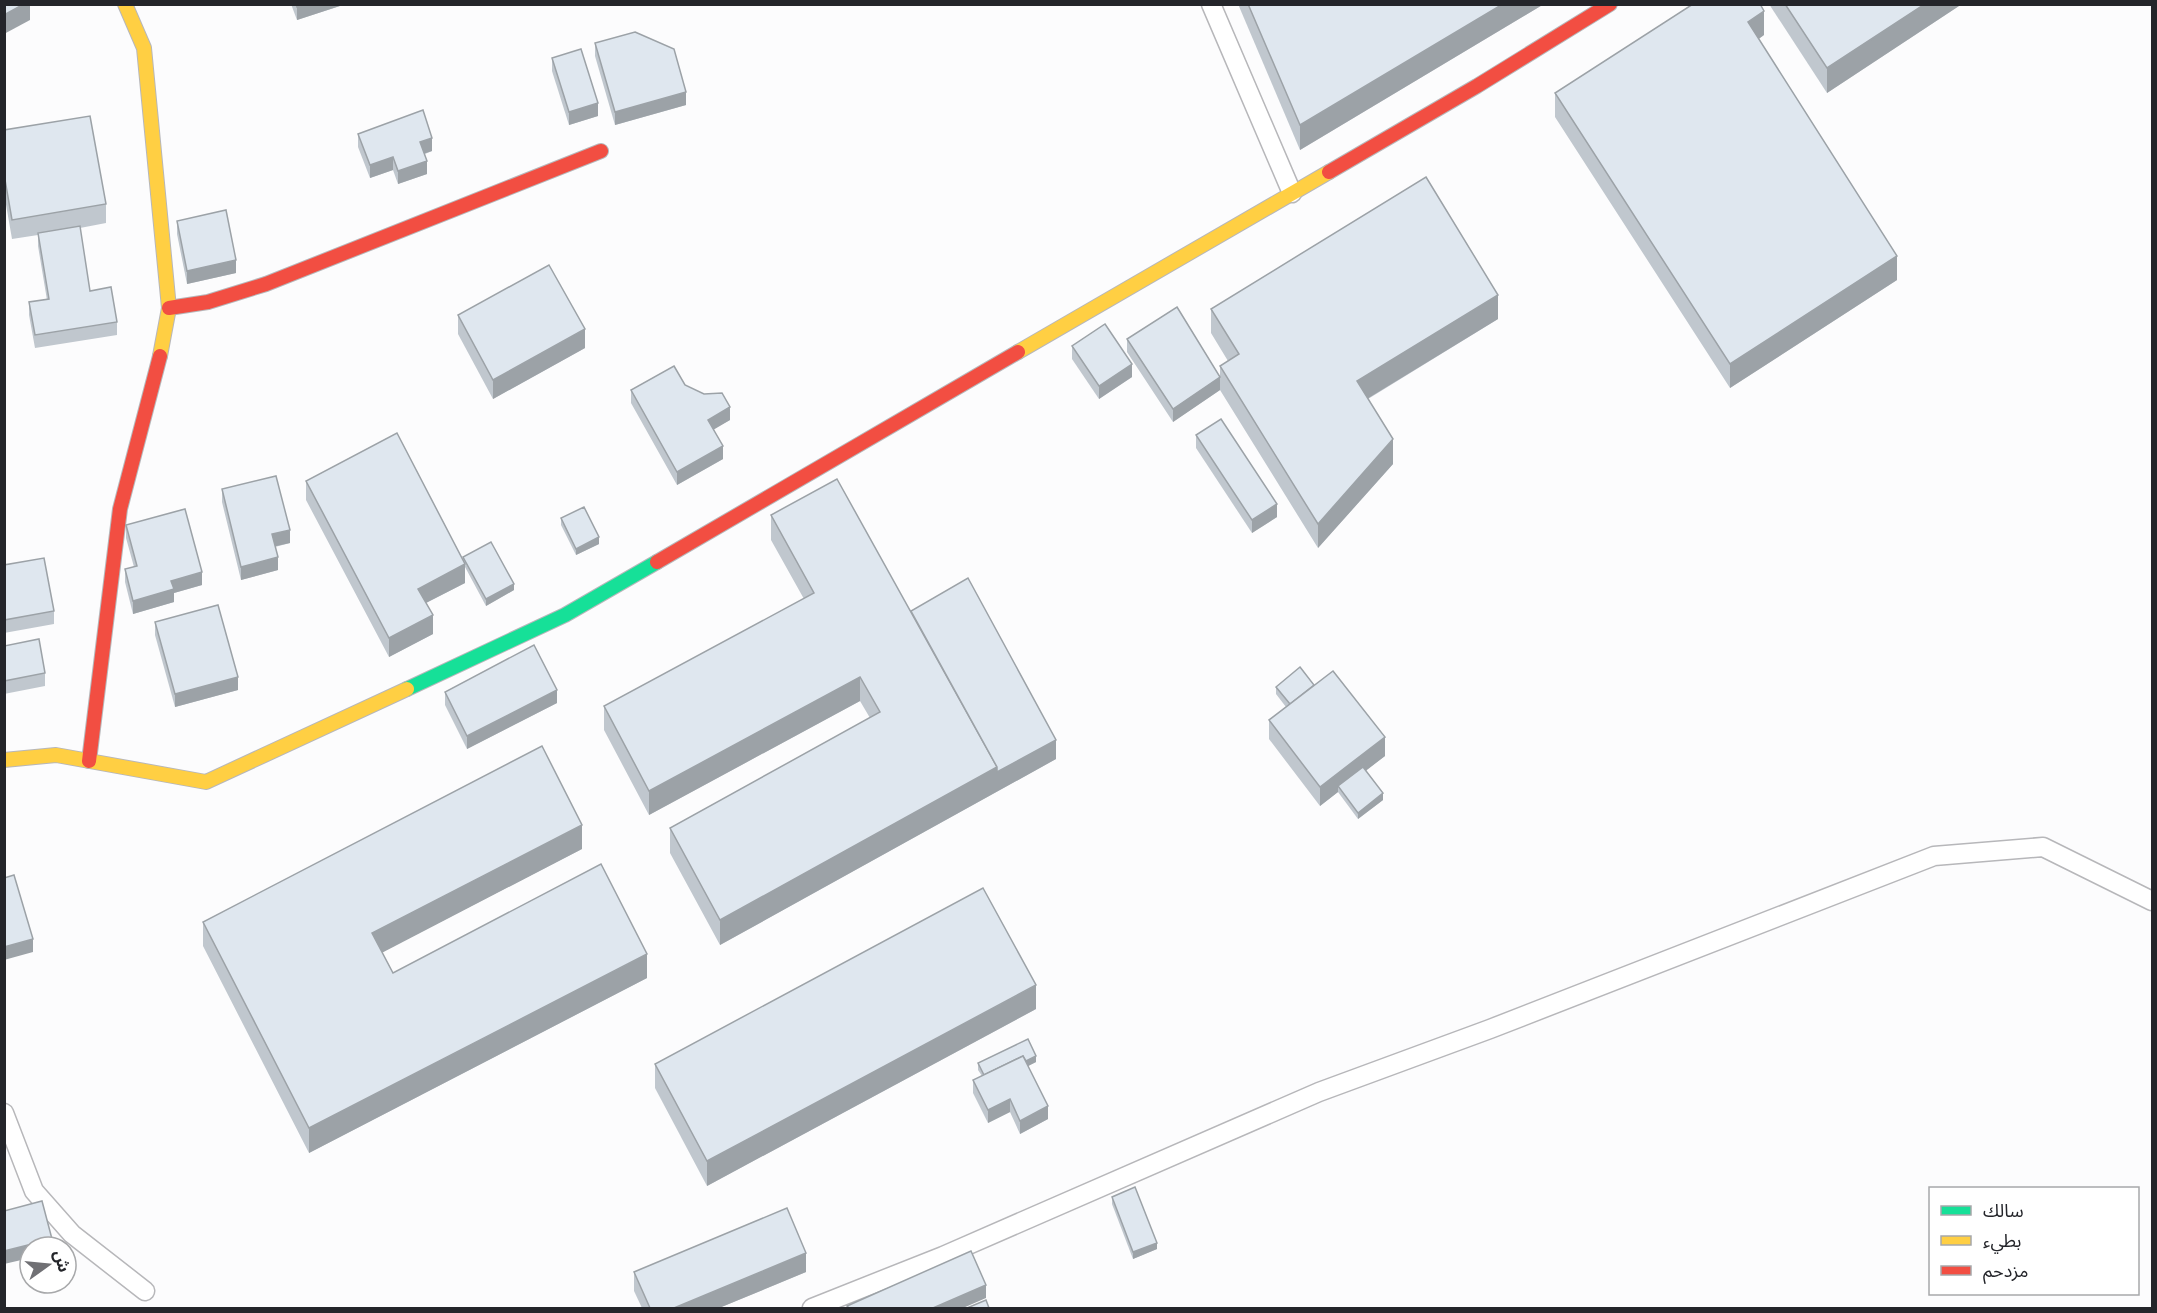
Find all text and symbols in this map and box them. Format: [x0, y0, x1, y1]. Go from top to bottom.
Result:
legend [1929, 1187, 2139, 1295]
text: سالك [1983, 1200, 2024, 1221]
text: بطيء [1983, 1230, 2021, 1254]
north arrow [18, 1235, 78, 1295]
text: ش [50, 1248, 74, 1274]
text: مزدحم [1983, 1260, 2028, 1284]

